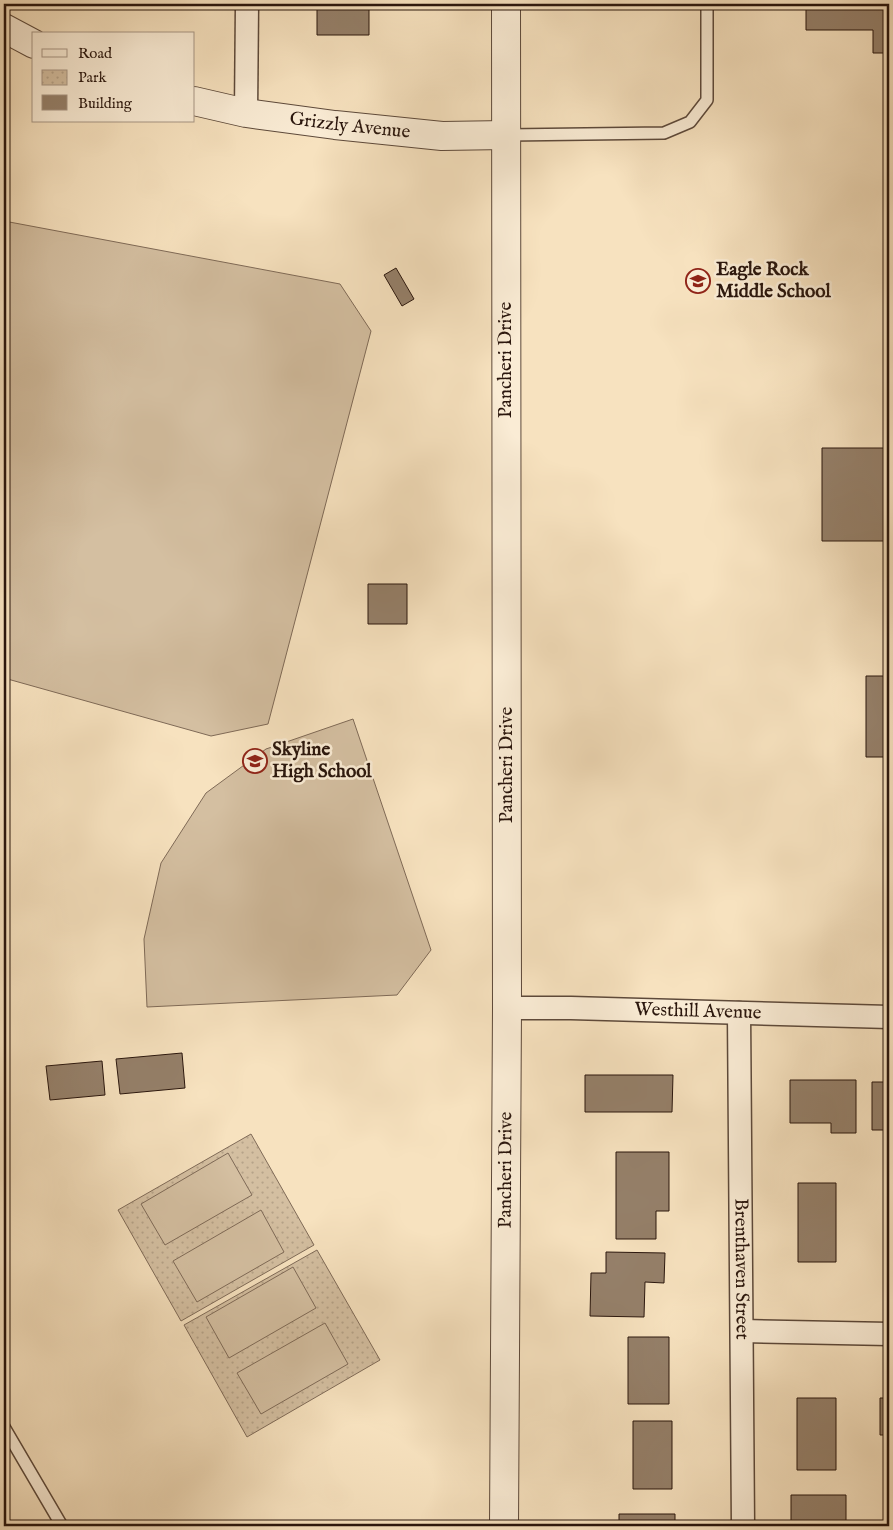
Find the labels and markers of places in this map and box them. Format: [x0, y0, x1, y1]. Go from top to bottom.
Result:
place label: Eagle Rock Middle School [716, 258, 831, 304]
school or university icon: Eagle Rock Middle School [685, 268, 711, 294]
place label: Skyline High School [272, 738, 372, 784]
school or university icon: Skyline High School [242, 748, 268, 774]

